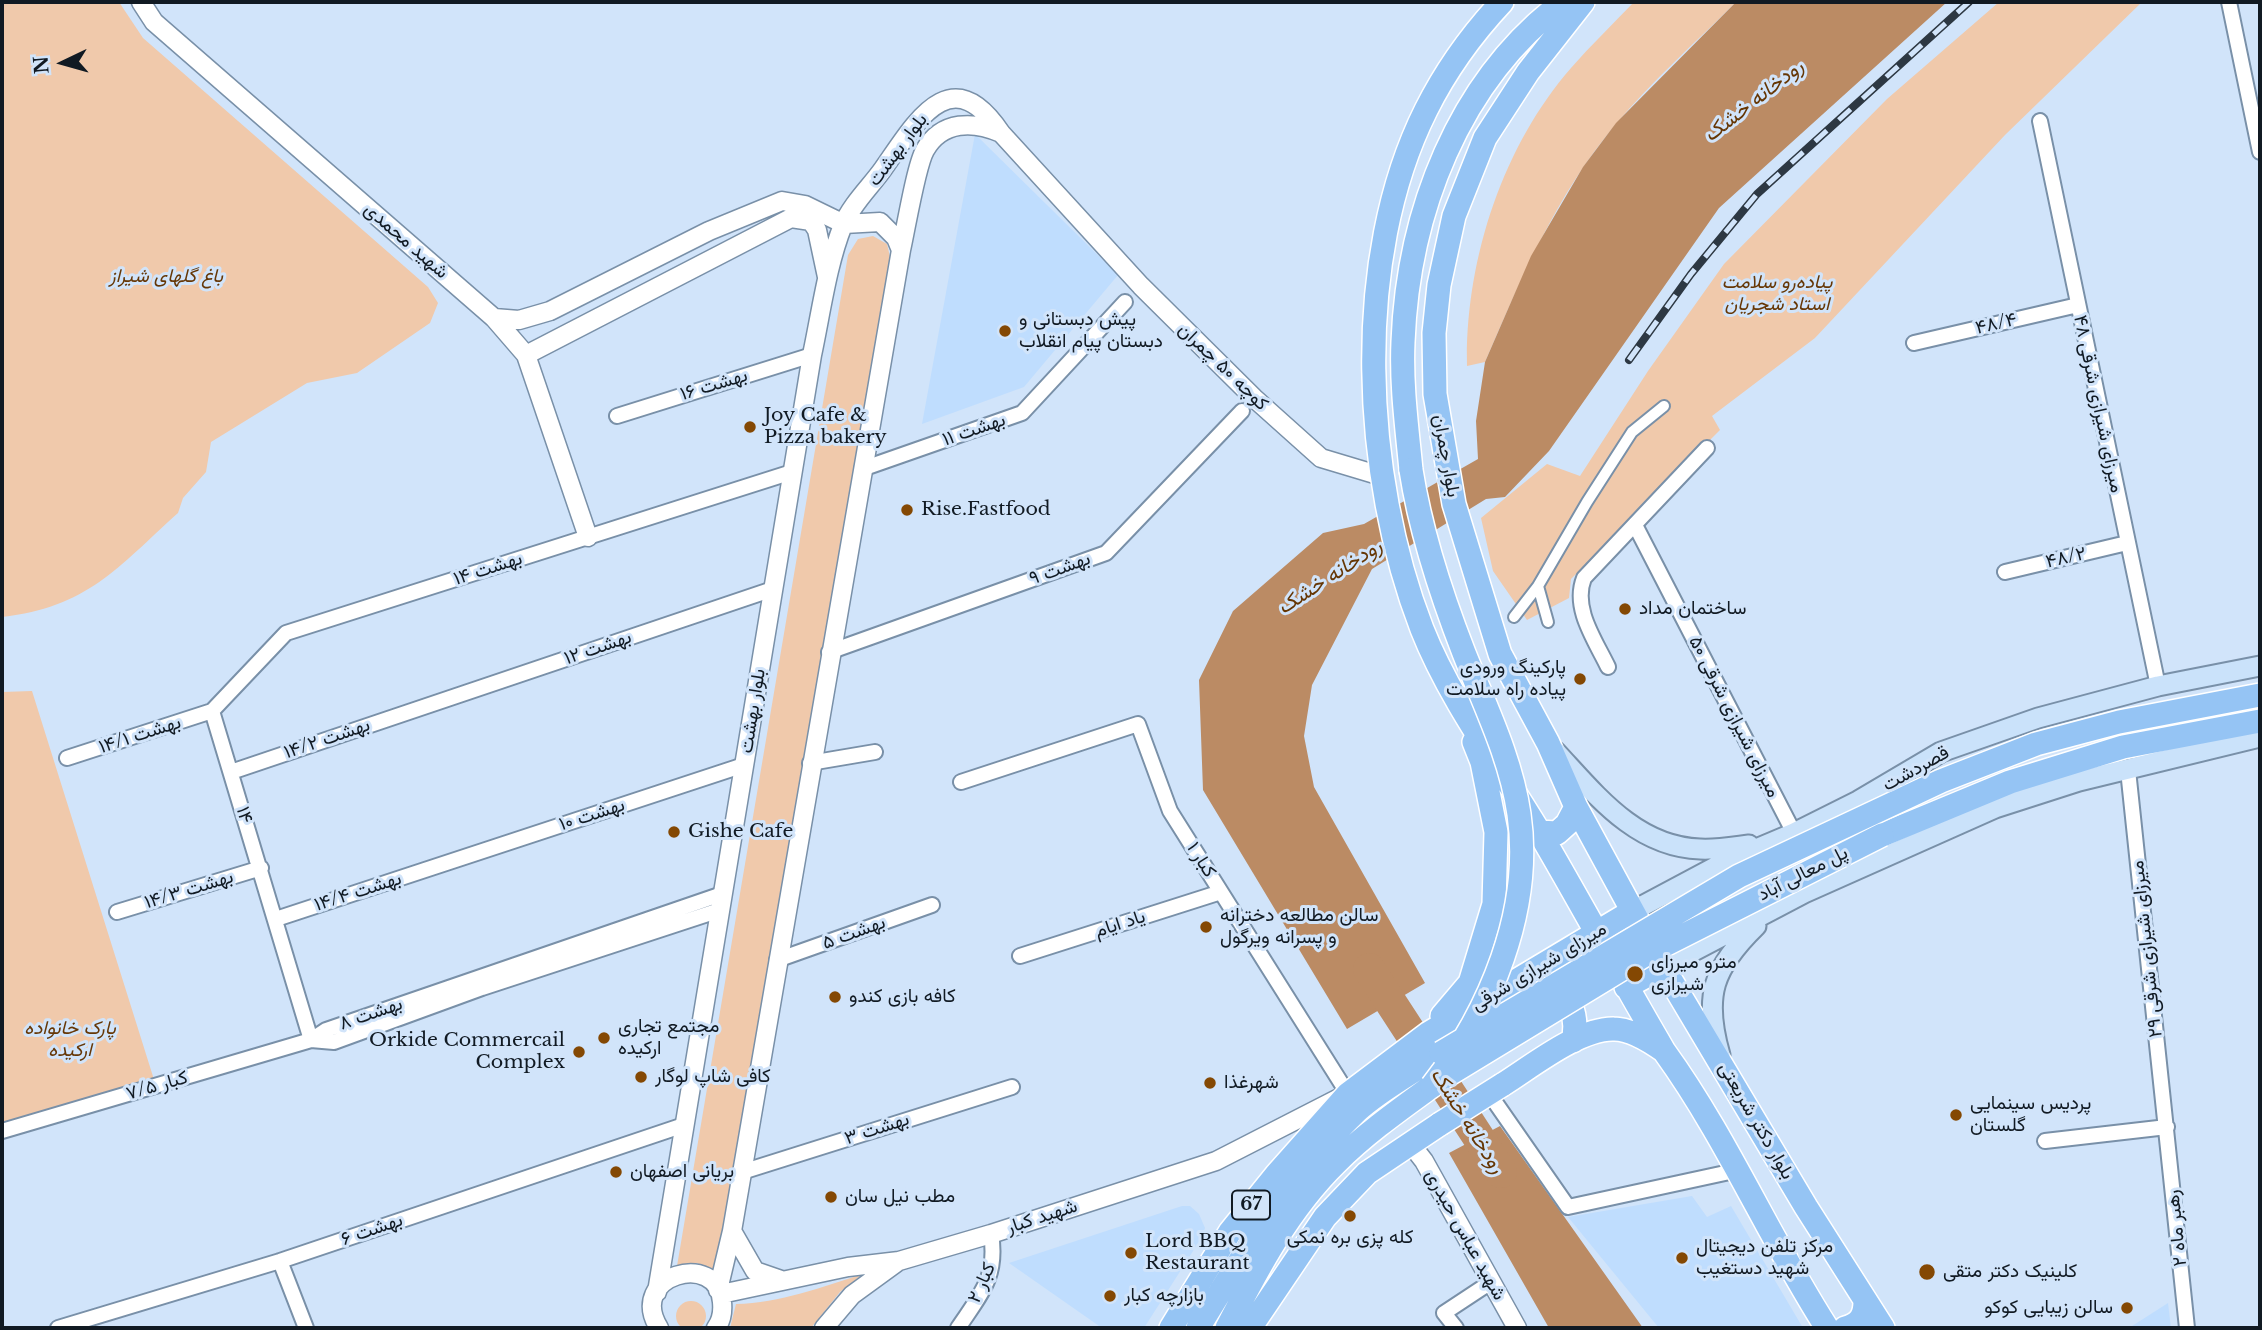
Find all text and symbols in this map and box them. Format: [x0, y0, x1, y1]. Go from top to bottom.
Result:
north arrow [28, 28, 98, 98]
water label: رودخانه خشک [1699, 54, 1809, 148]
text: N [29, 55, 54, 75]
street label: بلوار بهشت [863, 109, 933, 191]
street label: شهید محمدی [359, 198, 453, 284]
park label: باغ گلهای شیراز [109, 266, 223, 288]
park label: پیاده‌رو سلامت استاد شجریان [1722, 272, 1832, 316]
street label: ۴۸/۴ [1973, 308, 2019, 340]
place label: پیش دبستانی و دبستان پیام انقلاب [1019, 309, 1163, 353]
street label: ۴۸ میرزای شیرازی شرقی [2068, 313, 2128, 495]
street label: کوچه ۵۰ چمران [1173, 318, 1273, 416]
marker: پیش دبستانی و دبستان پیام انقلاب [997, 323, 1013, 339]
street label: ۱۶ بهشت [678, 364, 750, 406]
place label: Joy Cafe & Pizza bakery [764, 405, 887, 449]
street label: ۱۱ بهشت [939, 409, 1009, 451]
street label: بلوار چمران [1428, 413, 1464, 499]
marker: Joy Cafe & Pizza bakery [742, 419, 758, 435]
place label: Rise.Fastfood [921, 499, 1051, 521]
marker: Rise.Fastfood [899, 502, 915, 518]
water label: رودخانه خشک [1273, 534, 1387, 620]
street label: ۴۸/۲ [2044, 542, 2088, 574]
street label: ۱۴ بهشت [451, 547, 525, 591]
street label: ۹ بهشت [1026, 547, 1094, 591]
place label: ساختمان مداد [1639, 598, 1746, 620]
marker: ساختمان مداد [1617, 601, 1633, 617]
street label: ۱۲ بهشت [561, 626, 635, 670]
street label: ۵۰ میرزای شیرازی شرقی [1683, 632, 1785, 802]
place label: پارکینگ ورودی پیاده راه سلامت [1446, 657, 1566, 701]
street label: بلوار بهشت [735, 667, 771, 755]
marker: پارکینگ ورودی پیاده راه سلامت [1572, 671, 1588, 687]
street label: ۱۴/۱ بهشت [96, 711, 184, 759]
street label: ۱۴/۲ بهشت [281, 714, 373, 764]
street label: قصردشت [1879, 741, 1953, 797]
street label: ۱۰ بهشت [556, 794, 628, 836]
street label: ۱۴ [231, 804, 257, 826]
place label: Gishe Cafe [688, 821, 793, 843]
marker: Gishe Cafe [666, 824, 682, 840]
street label: ۱ کبار [1181, 838, 1221, 882]
street label: پل معالی آباد [1754, 842, 1852, 906]
street label: ۲۹ میرزای شیرازی شرقی [2126, 859, 2168, 1039]
street label: ۱۴/۳ بهشت [142, 866, 236, 914]
street label: ۱۴/۴ بهشت [312, 867, 404, 917]
street label: یاد ایام [1092, 905, 1148, 943]
place label: سالن مطالعه دخترانه و پسرانه ویرگول [1220, 905, 1379, 949]
street label: ۵ بهشت [819, 911, 889, 955]
street label: میرزای شیرازی شرقی [1467, 918, 1611, 1016]
marker: سالن مطالعه دخترانه و پسرانه ویرگول [1198, 919, 1214, 935]
place label: مترو میرزای شیرازی [1651, 952, 1737, 996]
marker: مترو میرزای شیرازی [1625, 964, 1645, 984]
place label: کافه بازی کندو [849, 986, 956, 1008]
marker: کافه بازی کندو [827, 989, 843, 1005]
street label: ۸ بهشت [336, 993, 406, 1035]
place label: مجتمع تجاری ارکیده [618, 1016, 719, 1060]
park label: پارک خانواده ارکیده [24, 1018, 116, 1062]
place label: Orkide Commercail Complex [369, 1030, 565, 1074]
marker: مجتمع تجاری ارکیده [596, 1030, 612, 1046]
marker: Orkide Commercail Complex [571, 1044, 587, 1060]
street label: بلوار دکتر شریعتی [1713, 1058, 1799, 1184]
water label: رودخانه خشک [1425, 1063, 1509, 1179]
street label: ۷/۵ کبار [124, 1066, 190, 1106]
place label: کافی شاپ لوگار [655, 1066, 771, 1088]
marker: کافی شاپ لوگار [633, 1069, 649, 1085]
place label: شهرغذا [1224, 1072, 1279, 1094]
marker: شهرغذا [1202, 1075, 1218, 1091]
place label: پردیس سینمایی گلستان [1970, 1093, 2091, 1137]
marker: پردیس سینمایی گلستان [1948, 1107, 1964, 1123]
street label: ۳ بهشت [842, 1108, 912, 1150]
place label: بریانی اصفهان [630, 1161, 734, 1183]
marker: بریانی اصفهان [608, 1164, 624, 1180]
street label: شهید عباس حیدری [1420, 1166, 1510, 1304]
place label: مطب نیل سان [845, 1186, 955, 1208]
marker: مطب نیل سان [823, 1189, 839, 1205]
street label: ۲ رهبر ماه [2162, 1189, 2192, 1267]
road number: 67 [1232, 1190, 1270, 1220]
street label: شهید کبار [1004, 1195, 1080, 1239]
marker: کله پزی بره نمکی [1342, 1208, 1358, 1224]
street label: ۶ بهشت [338, 1209, 406, 1251]
place label: کله پزی بره نمکی [1287, 1227, 1413, 1249]
place label: Lord BBQ Restaurant [1145, 1231, 1250, 1275]
place label: مرکز تلفن دیجیتال شهید دستغیب [1696, 1236, 1833, 1280]
marker: Lord BBQ Restaurant [1123, 1245, 1139, 1261]
marker: مرکز تلفن دیجیتال شهید دستغیب [1674, 1250, 1690, 1266]
street label: ۲ کبار [963, 1259, 1001, 1307]
place label: کلینیک دکتر متقی [1943, 1261, 2077, 1283]
marker: کلینیک دکتر متقی [1917, 1262, 1937, 1282]
place label: بازارچه کبار [1124, 1285, 1204, 1307]
marker: بازارچه کبار [1102, 1288, 1118, 1304]
place label: سالن زیبایی کوکو [1984, 1297, 2113, 1319]
marker: سالن زیبایی کوکو [2119, 1300, 2135, 1316]

